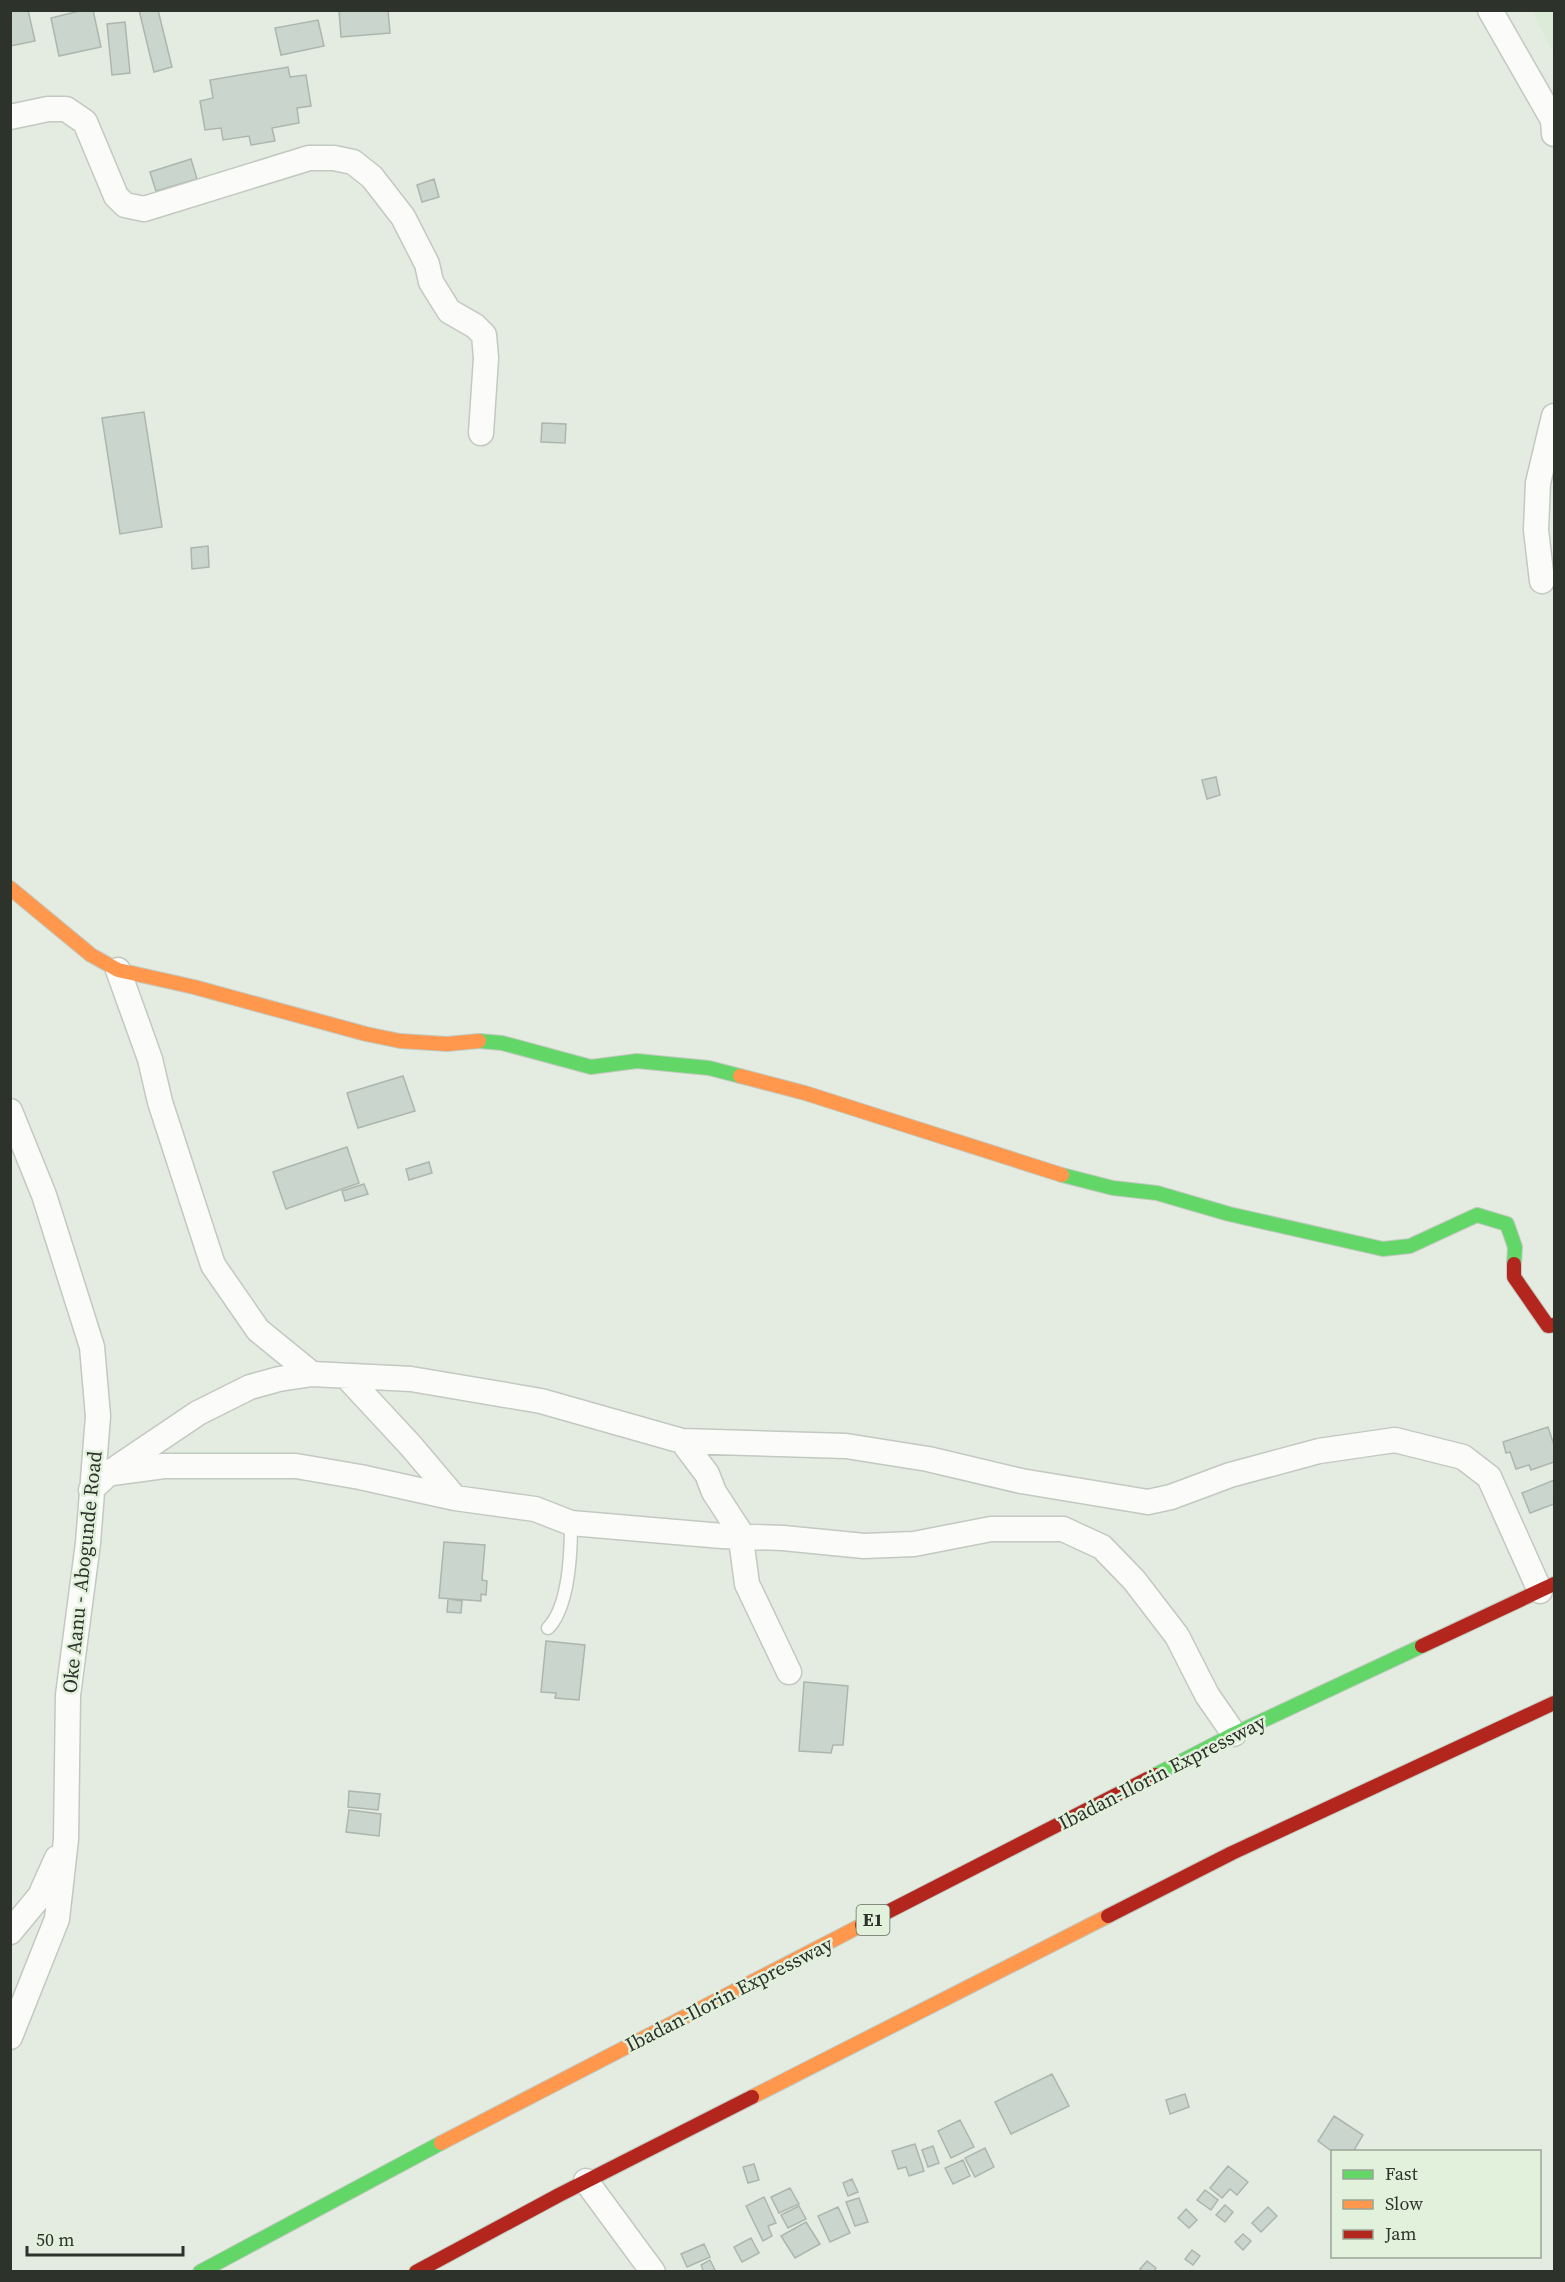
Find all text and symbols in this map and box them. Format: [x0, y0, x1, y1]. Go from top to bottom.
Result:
street label: Oke Aanu - Abogunde Road [55, 1449, 109, 1695]
street label: Ibadan-Ilorin Expressway [1054, 1707, 1271, 1836]
road number: E1 [856, 1905, 890, 1935]
street label: Ibadan-Ilorin Expressway [621, 1929, 838, 2058]
legend [1331, 2150, 1541, 2258]
text: Fast [1385, 2161, 1418, 2186]
text: Slow [1385, 2191, 1423, 2216]
scale bar [27, 2219, 183, 2257]
text: Jam [1384, 2221, 1417, 2246]
text: 50 m [36, 2227, 74, 2252]

